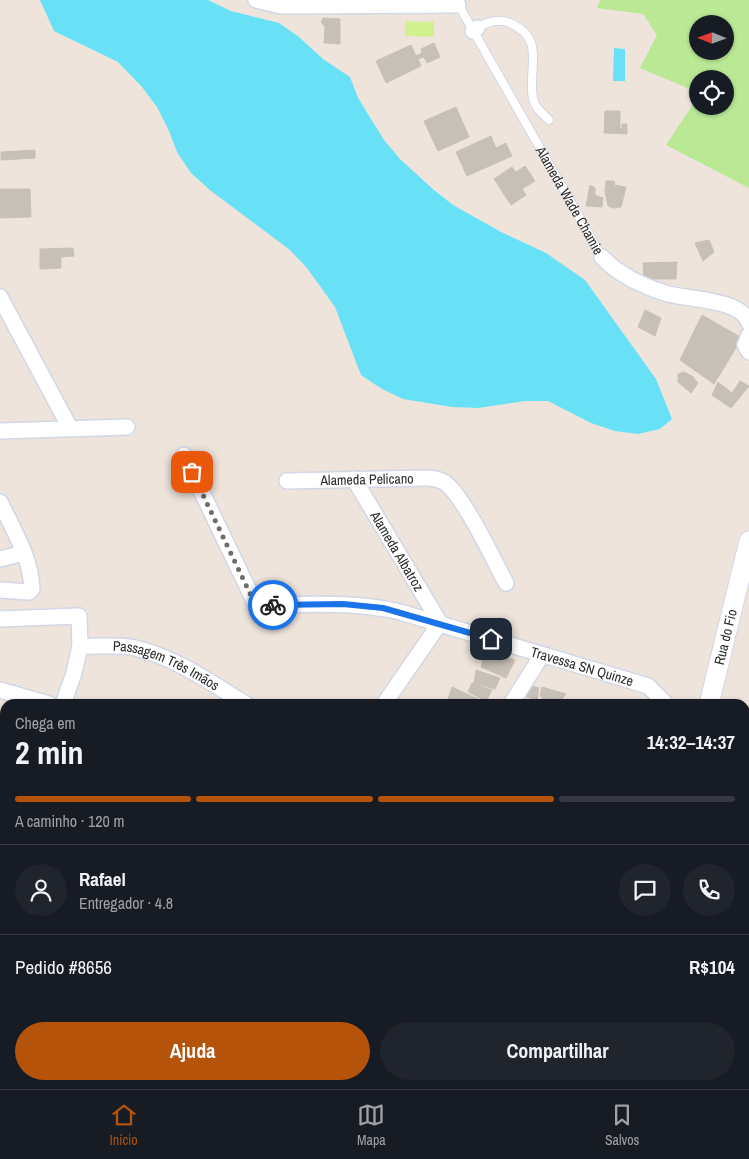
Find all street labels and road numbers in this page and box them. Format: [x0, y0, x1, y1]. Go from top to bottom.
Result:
street label: Alameda Wade Chamie [531, 142, 608, 258]
street label: Alameda Pelicano [319, 469, 414, 489]
street label: Alameda Albatroz [366, 507, 428, 595]
street label: Rua do Fio [710, 607, 741, 667]
street label: Passagem Três Imãos [113, 637, 223, 695]
street label: Travessa SN Quinze [529, 643, 636, 690]

